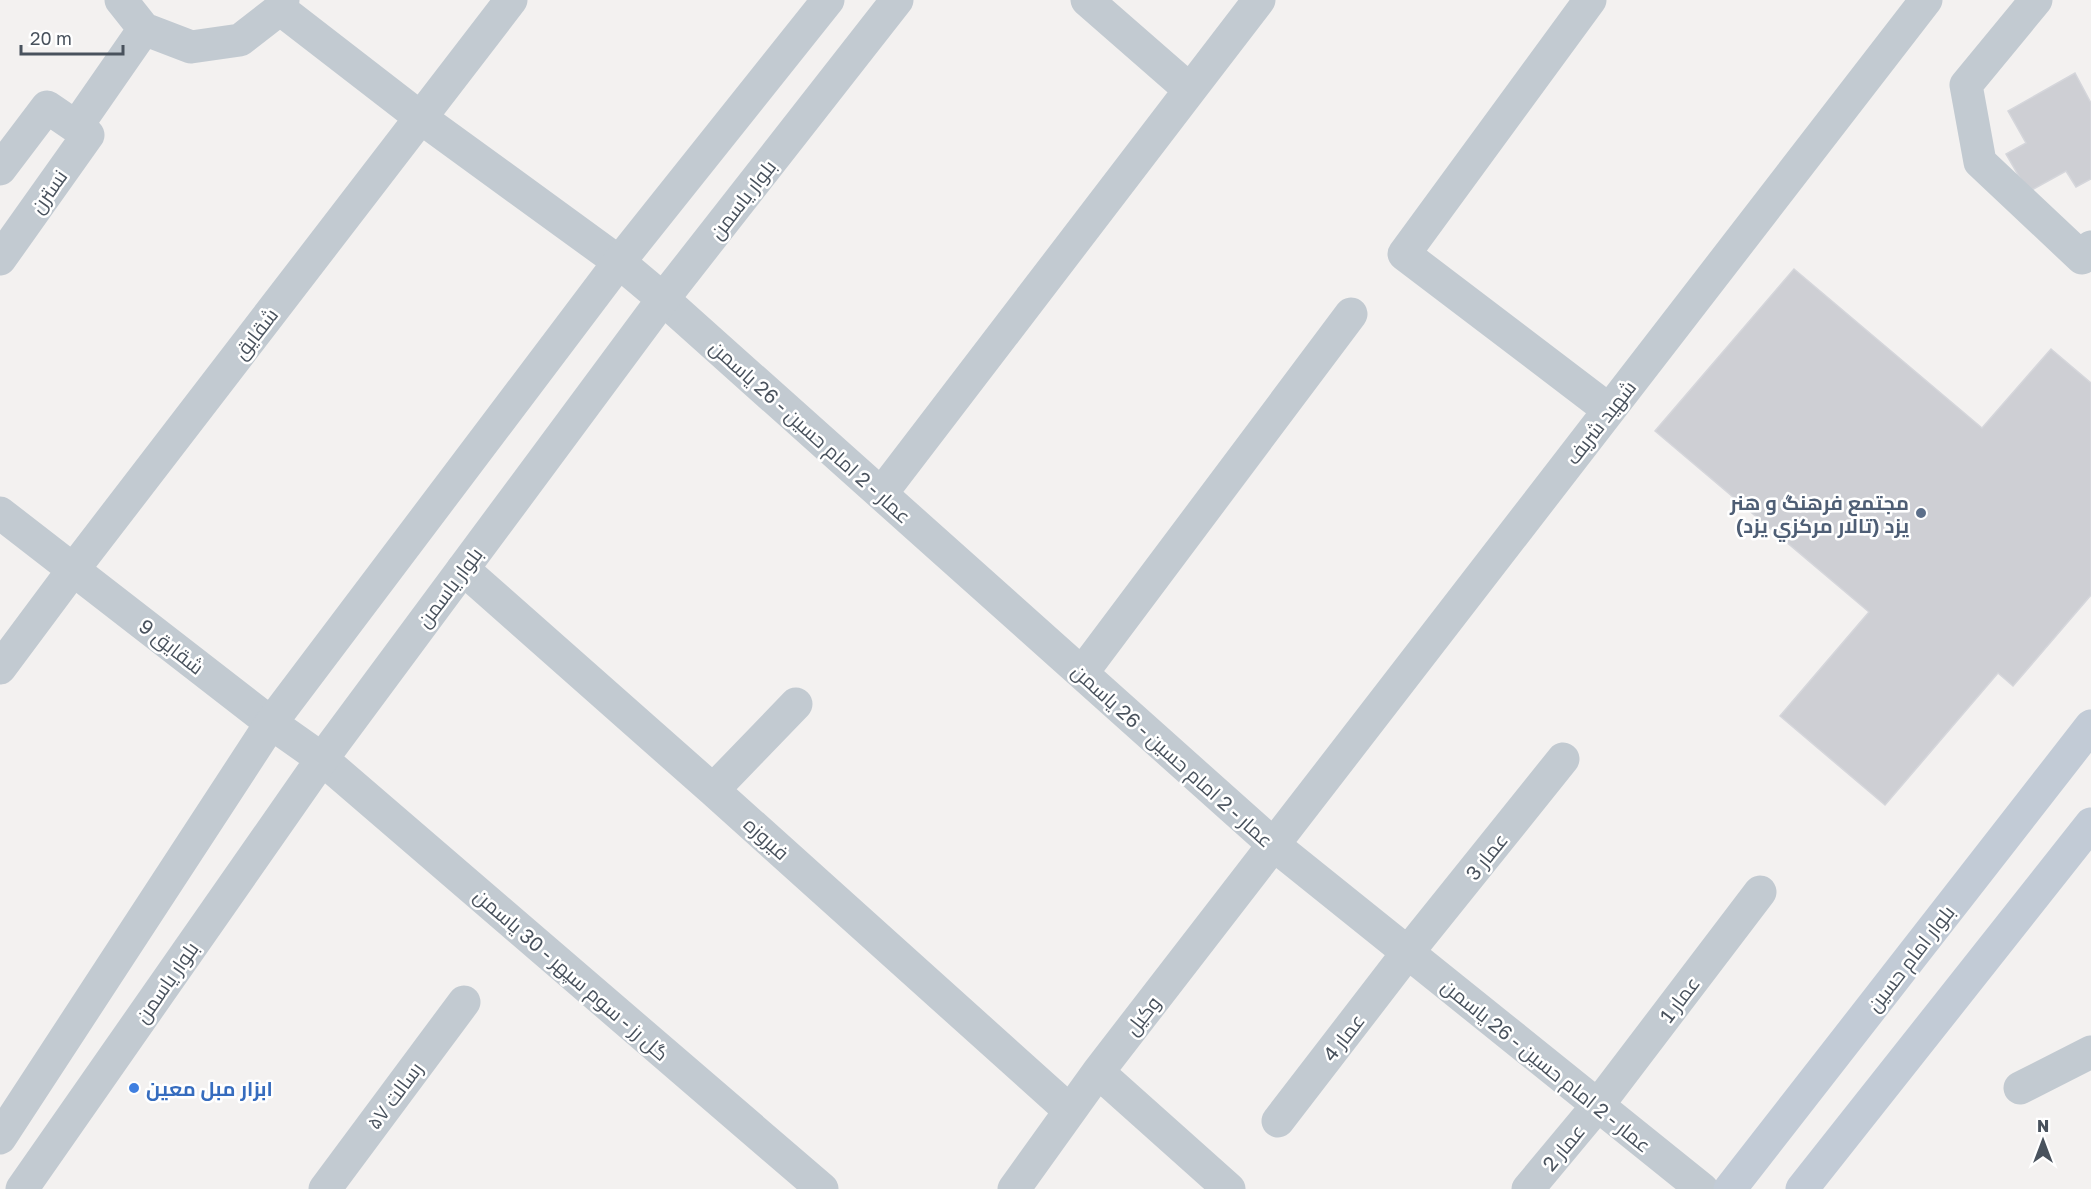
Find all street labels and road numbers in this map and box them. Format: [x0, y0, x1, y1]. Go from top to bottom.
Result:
street label: بلوار یاسمن [704, 155, 782, 245]
street label: نسترن [24, 165, 73, 219]
street label: شقایق [228, 303, 284, 365]
street label: عمار - 2 امام حسین - 26 یاسمن [704, 334, 916, 530]
street label: شهید شریف [1560, 375, 1642, 470]
street label: بلوار یاسمن [411, 542, 488, 633]
street label: شقایق 9 [134, 613, 209, 680]
street label: عمار - 2 امام حسین - 26 یاسمن [1066, 658, 1278, 854]
street label: فیروزه [739, 812, 794, 865]
street label: عمار 3 [1460, 828, 1513, 885]
street label: گل رز - سوم سپهر - 30 یاسمن [468, 883, 674, 1067]
street label: بلوار امام حسین [1861, 900, 1961, 1018]
street label: بلوار یاسمن [129, 937, 204, 1029]
street label: عمار 1 [1654, 971, 1705, 1027]
street label: عمار - 2 امام حسین - 26 یاسمن [1436, 973, 1656, 1159]
street label: وکیل [1119, 991, 1166, 1041]
street label: عمار 4 [1317, 1008, 1370, 1066]
street label: رسالت ۵۷ [361, 1057, 428, 1134]
street label: عمار 2 [1537, 1119, 1590, 1176]

